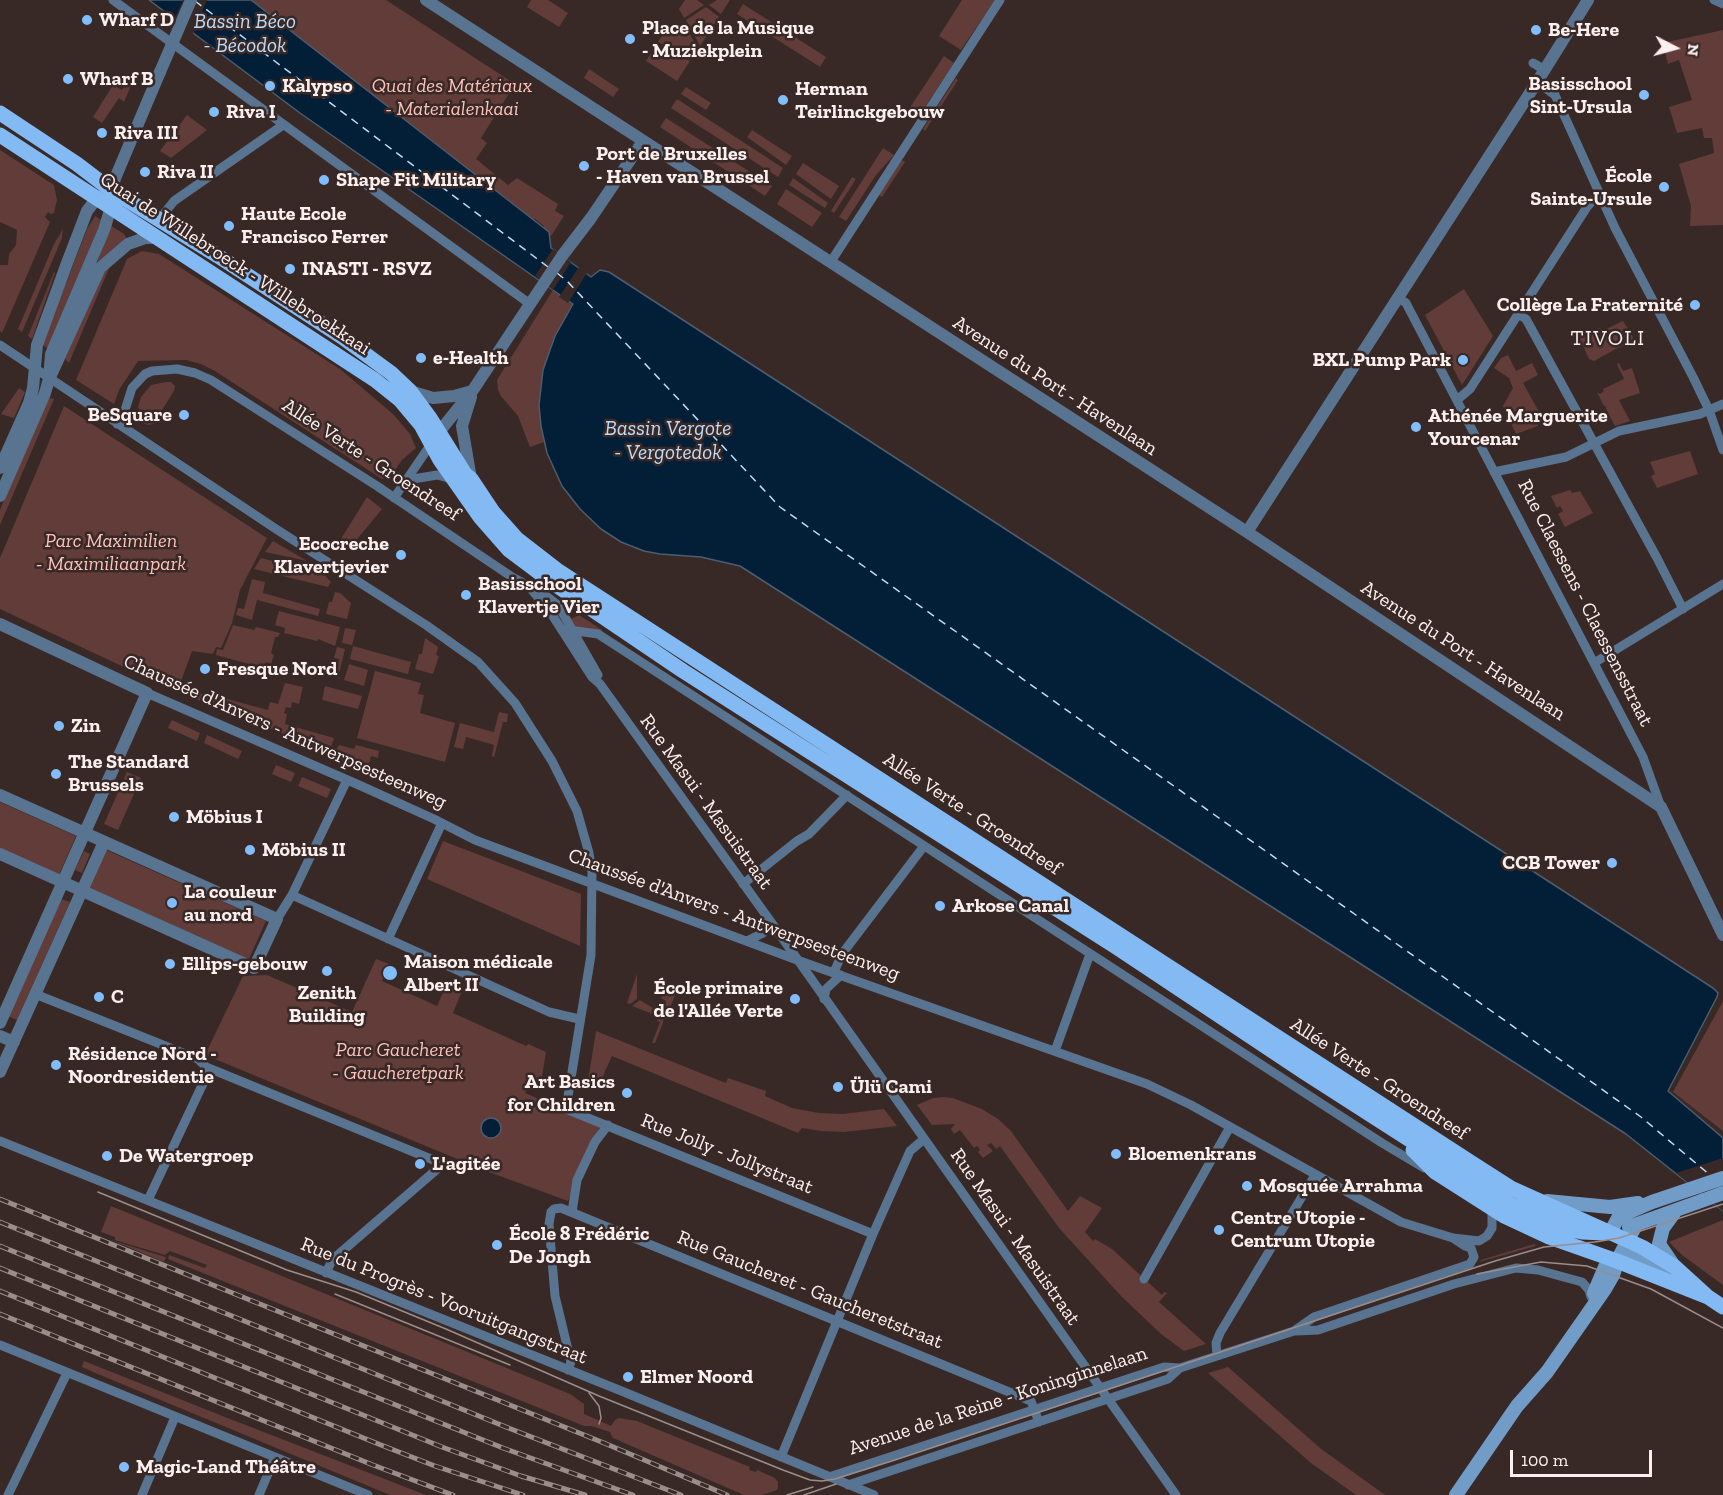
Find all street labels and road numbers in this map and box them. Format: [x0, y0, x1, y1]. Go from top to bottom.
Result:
street label: Quai de Willebroeck - Willebroekkaai [95, 167, 375, 361]
street label: Avenue du Port - Havenlaan [948, 311, 1162, 461]
street label: Allée Verte - Groendreef [278, 394, 464, 526]
street label: Rue Claessens - Claessensstraat [1512, 476, 1658, 730]
street label: Avenue du Port - Havenlaan [1356, 576, 1570, 726]
street label: Chaussée d'Anvers - Antwerpsesteenweg [120, 650, 450, 814]
street label: Rue Masui - Masuistraat [635, 710, 777, 894]
street label: Allée Verte - Groendreef [879, 748, 1065, 880]
street label: Chaussée d'Anvers - Antwerpsesteenweg [565, 844, 903, 986]
street label: Allée Verte - Groendreef [1286, 1013, 1472, 1145]
street label: Rue Jolly - Jollystraat [637, 1108, 817, 1200]
street label: Rue Masui - Masuistraat [945, 1144, 1085, 1330]
street label: Rue Gaucheret - Gaucheretstraat [674, 1226, 946, 1354]
street label: Rue du Progrès - Vooruitgangstraat [297, 1232, 591, 1370]
street label: Avenue de la Reine - Koninginnelaan [846, 1341, 1150, 1461]

